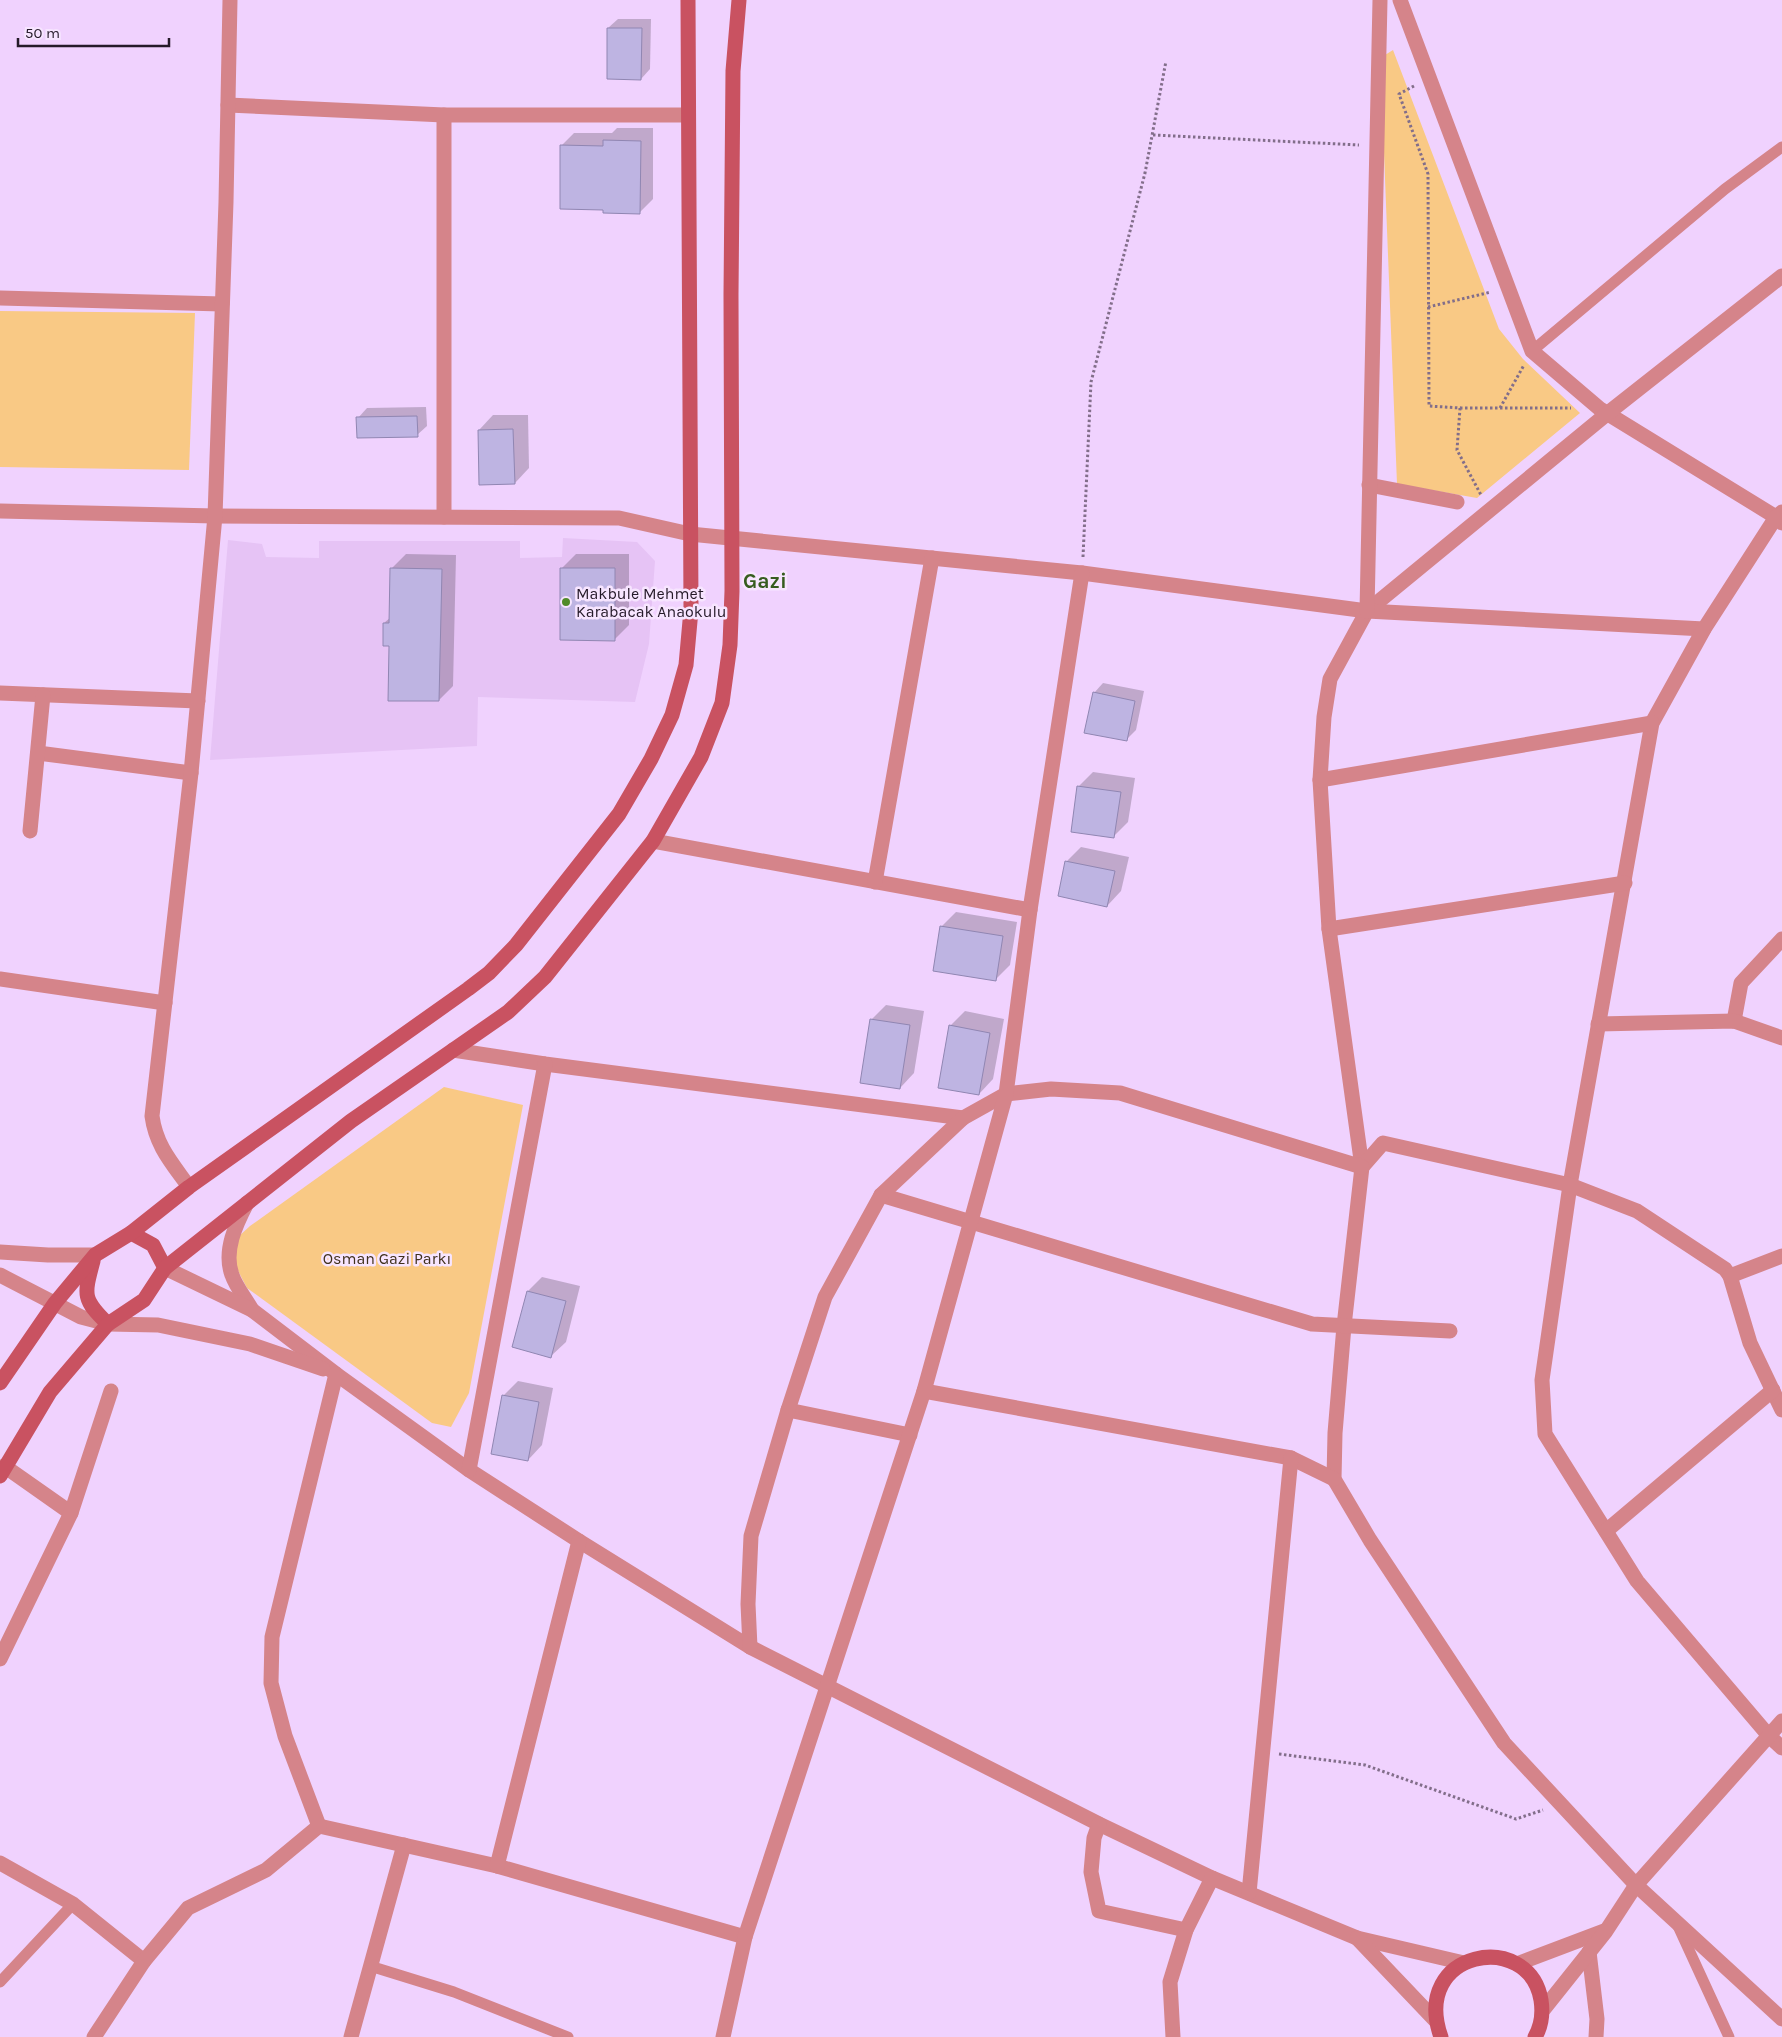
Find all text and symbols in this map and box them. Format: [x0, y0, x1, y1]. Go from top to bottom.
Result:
scale bar [18, 15, 169, 47]
text: 50 m [25, 24, 60, 42]
district label: Gazi [743, 569, 787, 593]
place label: Makbule Mehmet Karabacak Anaokulu [576, 584, 727, 621]
marker: Makbule Mehmet Karabacak Anaokulu [560, 596, 572, 608]
park label: Osman Gazi Parkı [323, 1249, 451, 1268]

